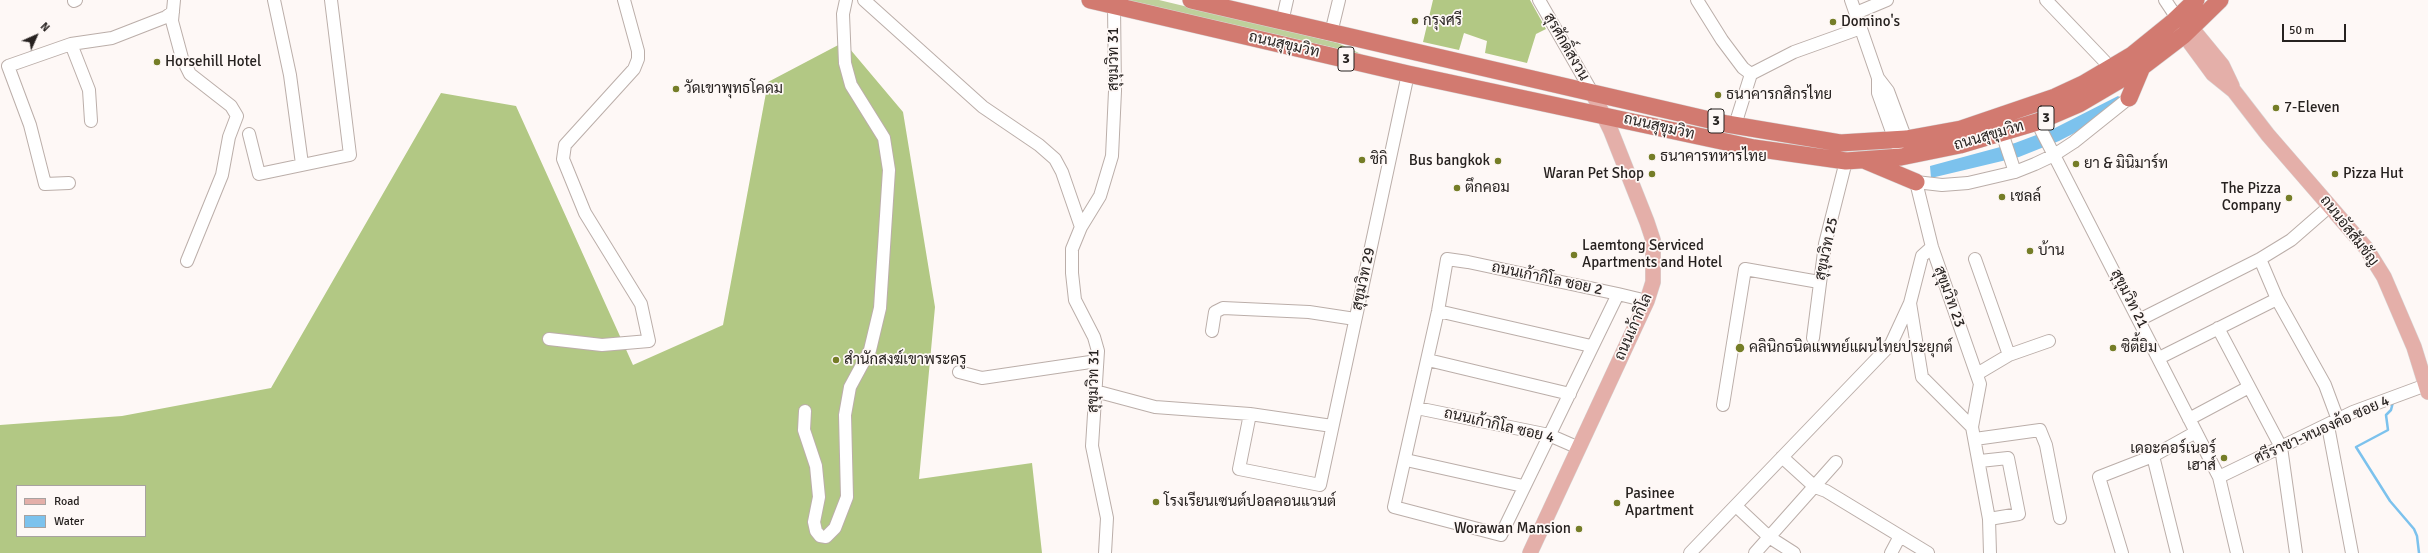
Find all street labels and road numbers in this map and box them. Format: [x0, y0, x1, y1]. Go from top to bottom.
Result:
street label: สุรศักดิ์สงวน [1539, 10, 1593, 84]
street label: สุขุมวิท 31 [1105, 27, 1123, 91]
street label: ถนนสุขุมวิท [1247, 28, 1321, 62]
road number: 3 [1338, 47, 1354, 71]
road number: 3 [2038, 106, 2054, 130]
road number: 3 [1708, 109, 1724, 133]
street label: ถนนสุขุมวิท [1622, 110, 1696, 144]
street label: ถนนสุขุมวิท [1952, 117, 2026, 155]
street label: ถนนอัสสัมชัญ [2316, 192, 2382, 270]
street label: สุขุมวิท 25 [1812, 216, 1842, 282]
street label: สุขุมวิท 29 [1349, 246, 1379, 312]
street label: ถนนเก้ากิโล ซอย 2 [1490, 258, 1604, 300]
street label: สุขุมวิท 23 [1930, 264, 1968, 330]
street label: สุขุมวิท 21 [2106, 266, 2152, 332]
street label: ถนนเก้ากิโล [1611, 291, 1657, 363]
street label: สุขุมวิท 31 [1084, 349, 1104, 413]
street label: ศรีราชา-หนองค้อ ซอย 4 [2252, 392, 2392, 468]
street label: ถนนเก้ากิโล ซอย 4 [1442, 405, 1556, 447]

